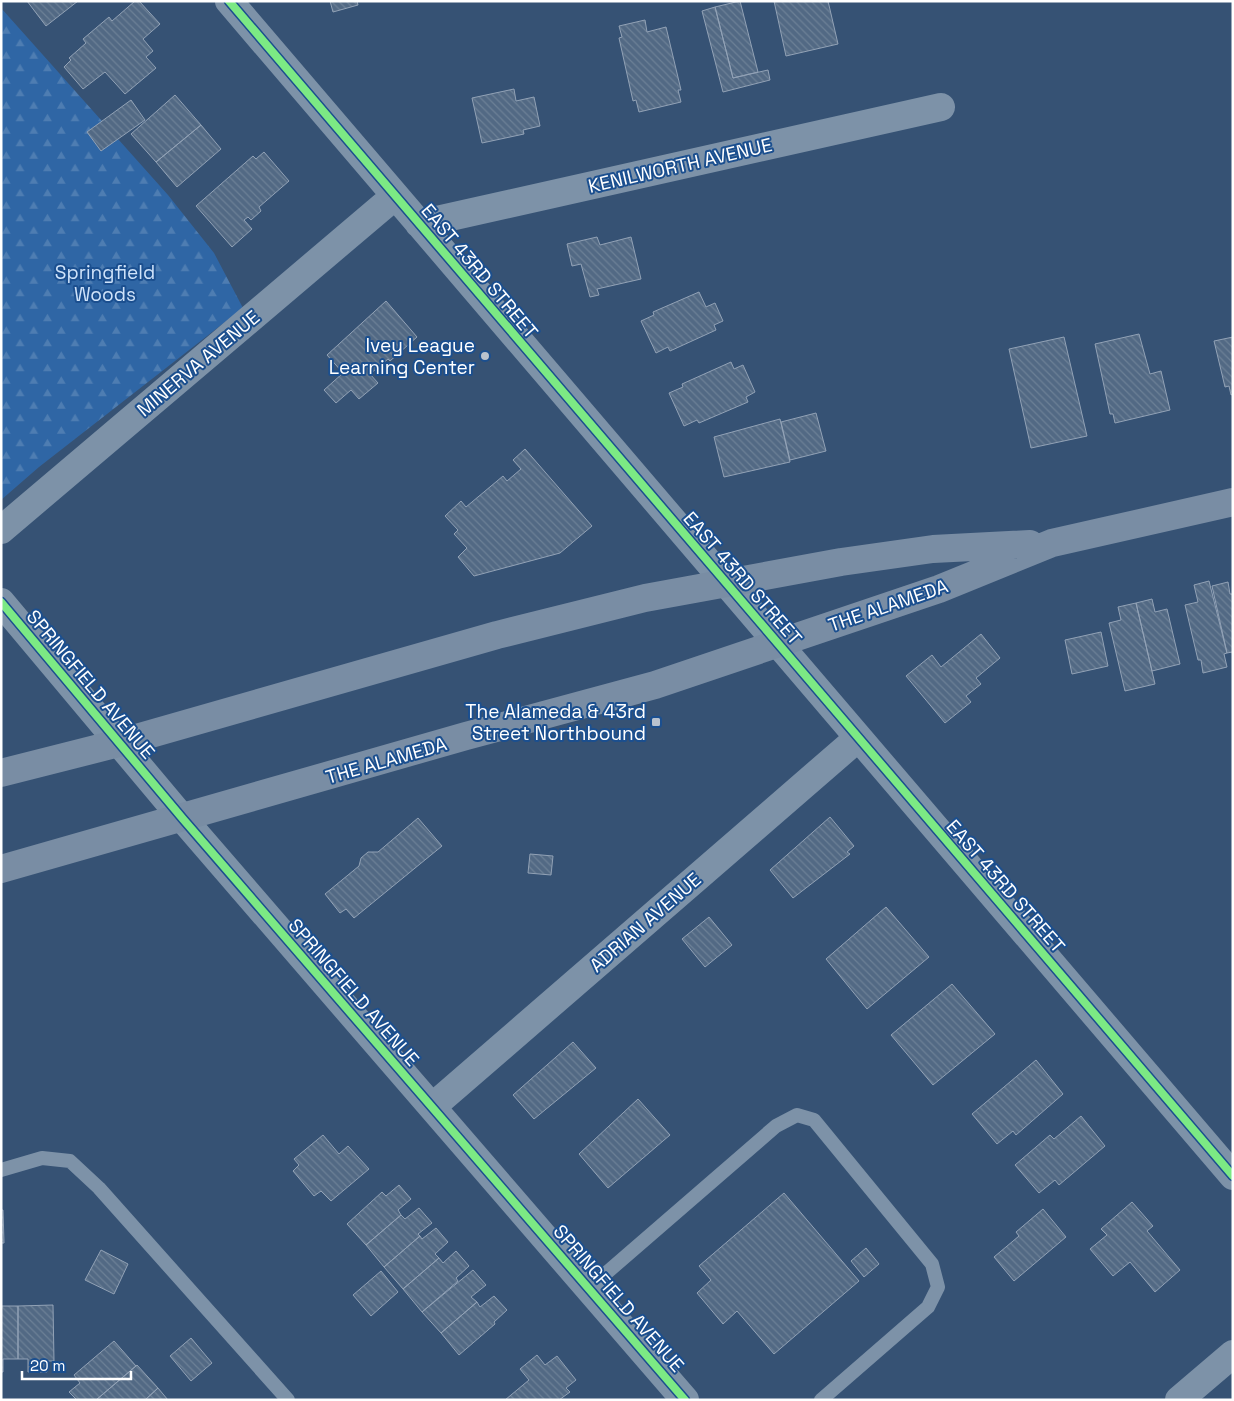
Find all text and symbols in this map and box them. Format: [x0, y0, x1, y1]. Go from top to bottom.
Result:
street label: KENILWORTH AVENUE [586, 132, 774, 199]
street label: EAST 43RD STREET [416, 199, 543, 344]
park label: Springfield Woods [55, 260, 155, 307]
street label: MINERVA AVENUE [132, 305, 265, 422]
place label: Ivey League Learning Center [329, 333, 475, 380]
marker: Ivey League Learning Center [479, 350, 491, 362]
street label: EAST 43RD STREET [678, 506, 807, 650]
street label: THE ALAMEDA [825, 573, 951, 638]
street label: SPRINGFIELD AVENUE [21, 604, 160, 764]
place label: The Alameda & 43rd Street Northbound [465, 699, 646, 746]
marker: The Alameda & 43rd Street Northbound [650, 716, 662, 728]
street label: THE ALAMEDA [323, 731, 450, 790]
street label: EAST 43RD STREET [941, 814, 1070, 958]
street label: ADRIAN AVENUE [584, 867, 706, 978]
street label: SPRINGFIELD AVENUE [283, 913, 425, 1071]
street label: SPRINGFIELD AVENUE [548, 1219, 690, 1377]
scale bar [22, 1348, 131, 1380]
text: 20 m [30, 1356, 65, 1375]

